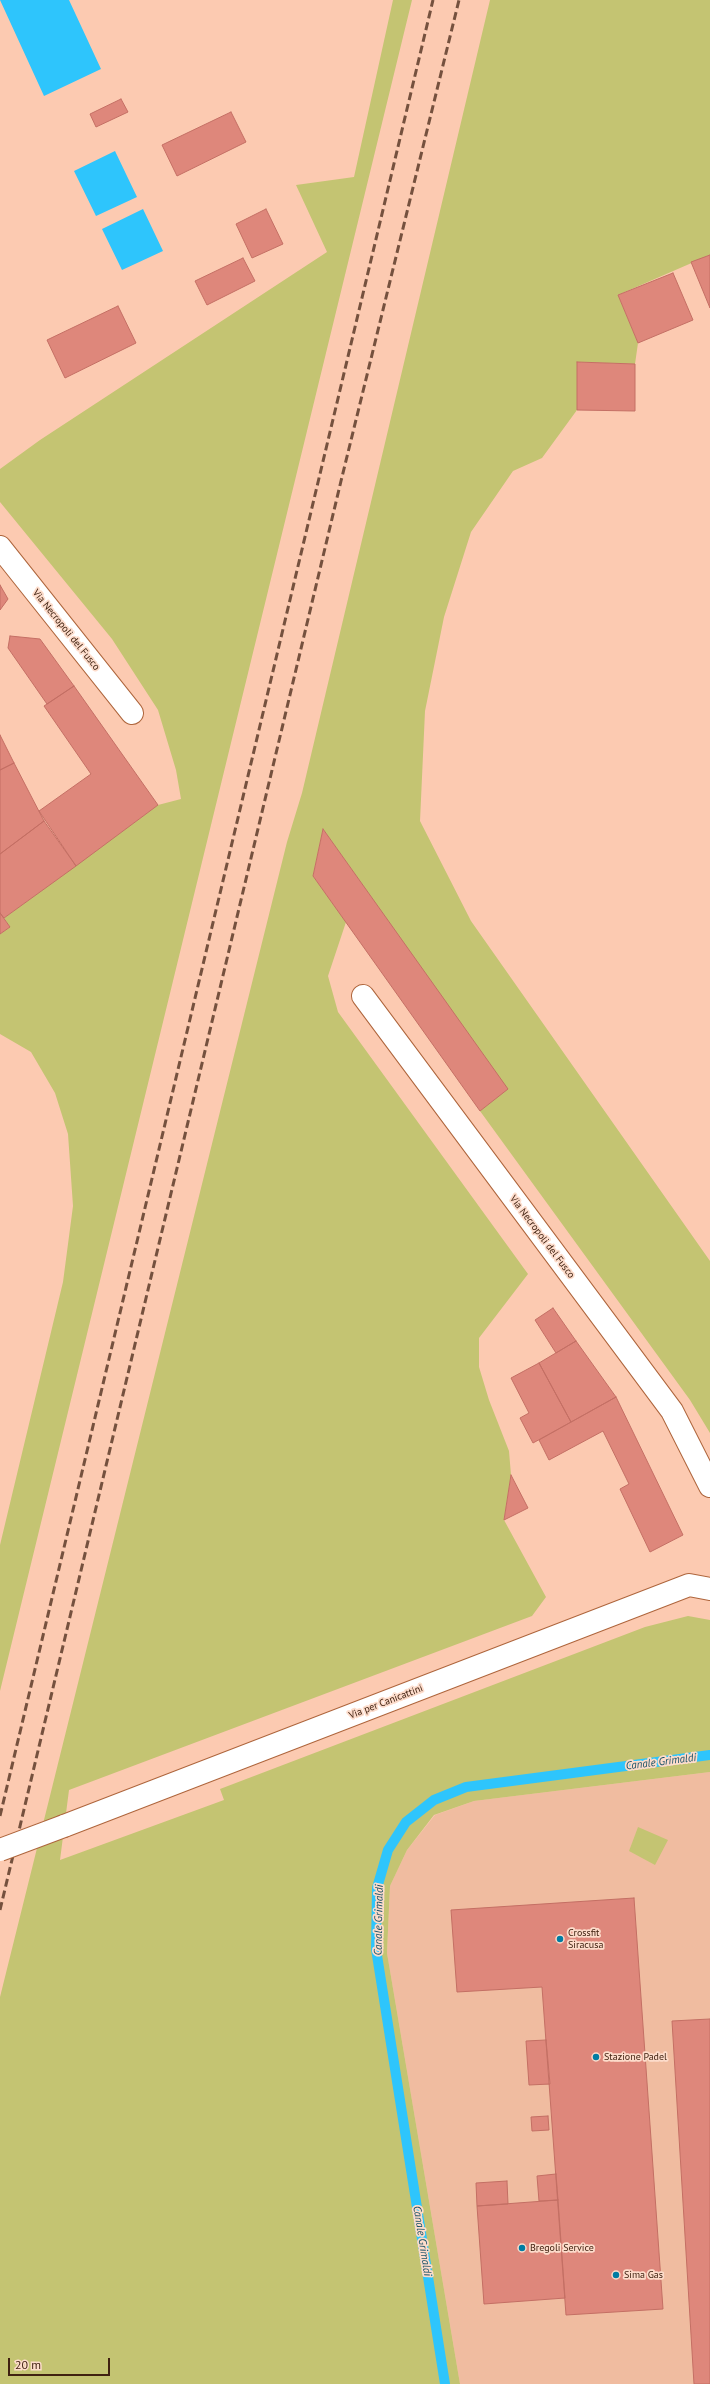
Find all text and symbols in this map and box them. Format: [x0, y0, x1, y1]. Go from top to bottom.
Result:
street label: Via Necropoli del Fusco [30, 587, 102, 673]
street label: Via Necropoli del Fusco [507, 1193, 577, 1281]
street label: Via per Canicattini [347, 1682, 425, 1722]
water label: Canale Grimaldi [625, 1751, 697, 1773]
water label: Canale Grimaldi [372, 1884, 386, 1956]
place label: Crossfit Siracusa [568, 1927, 603, 1950]
marker: Crossfit Siracusa [555, 1934, 565, 1944]
place label: Stazione Padel [604, 2051, 667, 2063]
marker: Stazione Padel [591, 2052, 601, 2062]
water label: Canale Grimaldi [410, 2205, 434, 2277]
place label: Bregoli Service [530, 2242, 594, 2254]
marker: Bregoli Service [517, 2243, 527, 2253]
place label: Sima Gas [624, 2269, 663, 2281]
marker: Sima Gas [611, 2270, 621, 2280]
scale bar [10, 2350, 112, 2376]
text: 20 m [15, 2357, 41, 2372]

